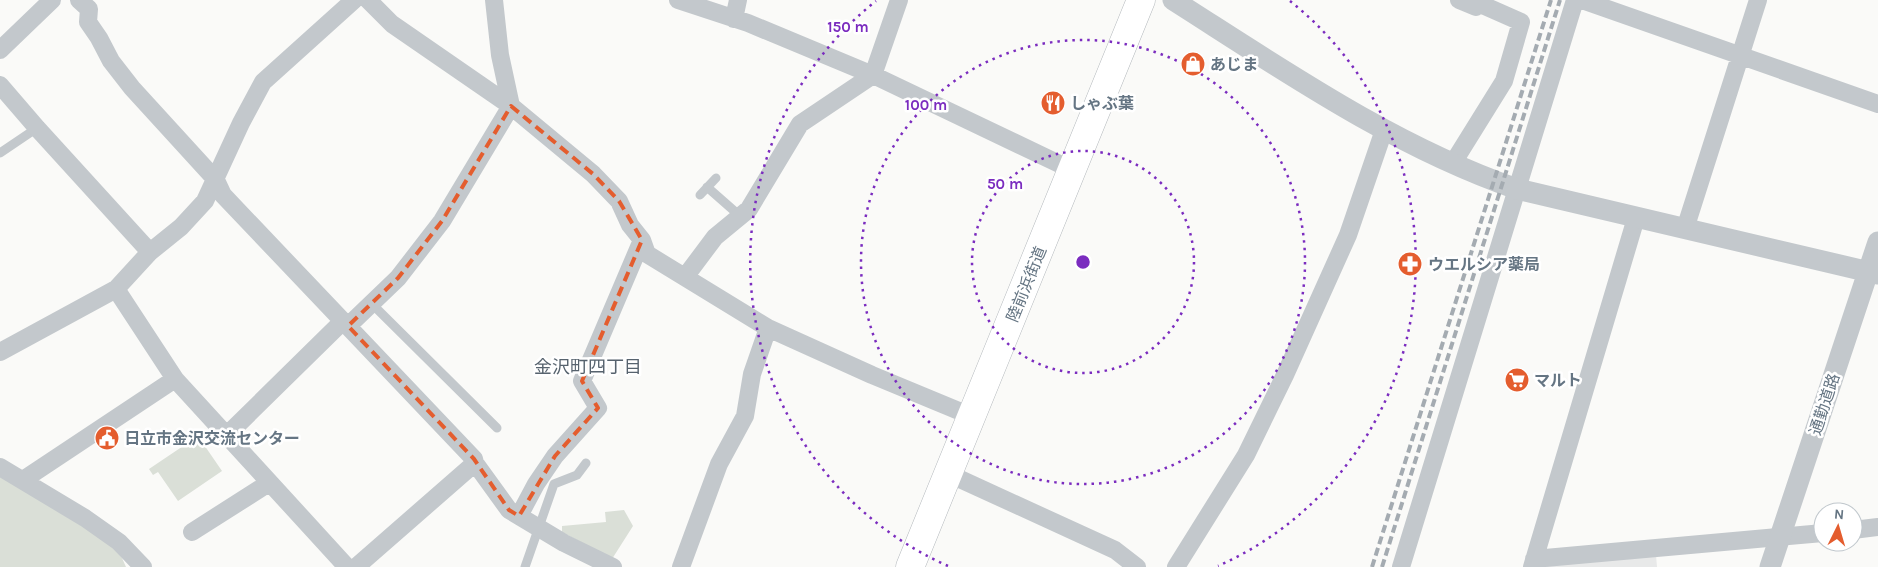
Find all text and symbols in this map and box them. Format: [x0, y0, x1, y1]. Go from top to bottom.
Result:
text: 150 m [827, 18, 869, 36]
shop icon: あじま [1180, 51, 1206, 77]
place label: あじま [1210, 55, 1258, 74]
restaurant icon: しゃぶ葉 [1040, 90, 1066, 116]
place label: しゃぶ葉 [1070, 94, 1134, 113]
text: 100 m [905, 96, 947, 114]
text: 50 m [987, 175, 1023, 193]
street label: 陸前浜街道 [1003, 244, 1050, 325]
pharmacy icon: ウエルシア薬局 [1397, 251, 1423, 277]
centre of rings [1074, 253, 1092, 271]
place label: ウエルシア薬局 [1428, 255, 1540, 274]
district label: 金沢町四丁目 [534, 356, 642, 378]
supermarket icon: マルト [1504, 367, 1530, 393]
place label: マルト [1534, 371, 1582, 390]
street label: 通勤道路 [1806, 371, 1843, 438]
public building icon: 日立市金沢交流センター [94, 425, 120, 451]
place label: 日立市金沢交流センター [124, 429, 300, 448]
north arrow [1813, 502, 1863, 552]
text: N [1833, 506, 1845, 523]

